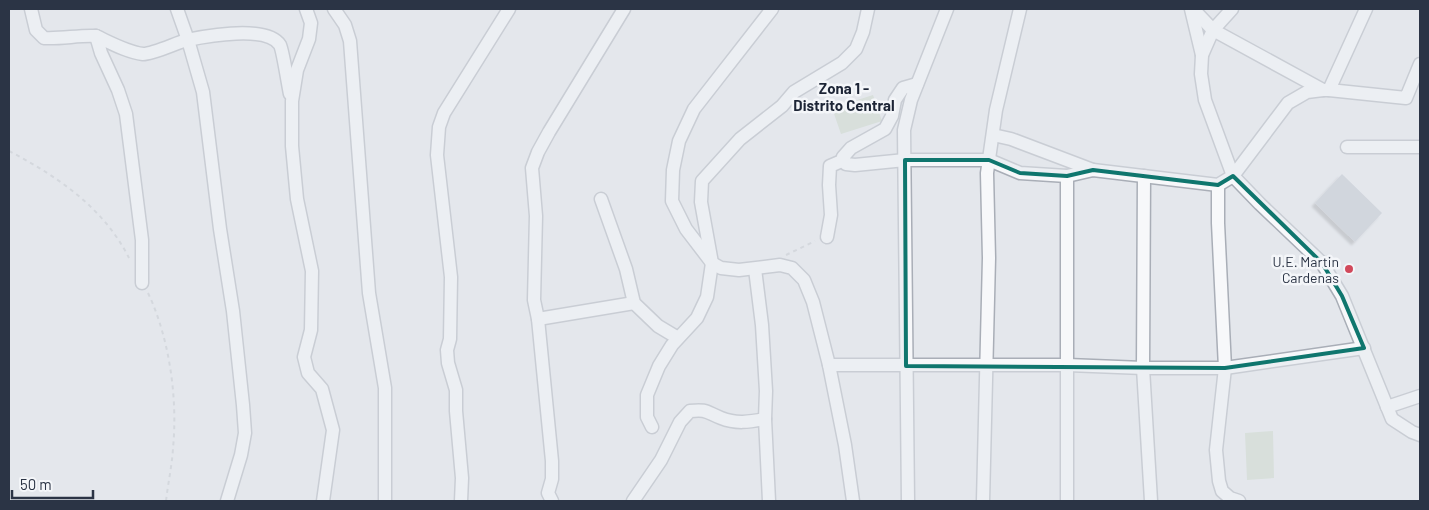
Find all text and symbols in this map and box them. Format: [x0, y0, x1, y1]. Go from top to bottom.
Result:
district label: Zona 1 - Distrito Central [793, 79, 895, 114]
place label: U.E. Martin Cardenas [1272, 253, 1339, 286]
marker: U.E. Martin Cardenas [1343, 263, 1355, 275]
scale bar [12, 468, 94, 500]
text: 50 m [20, 475, 52, 493]

